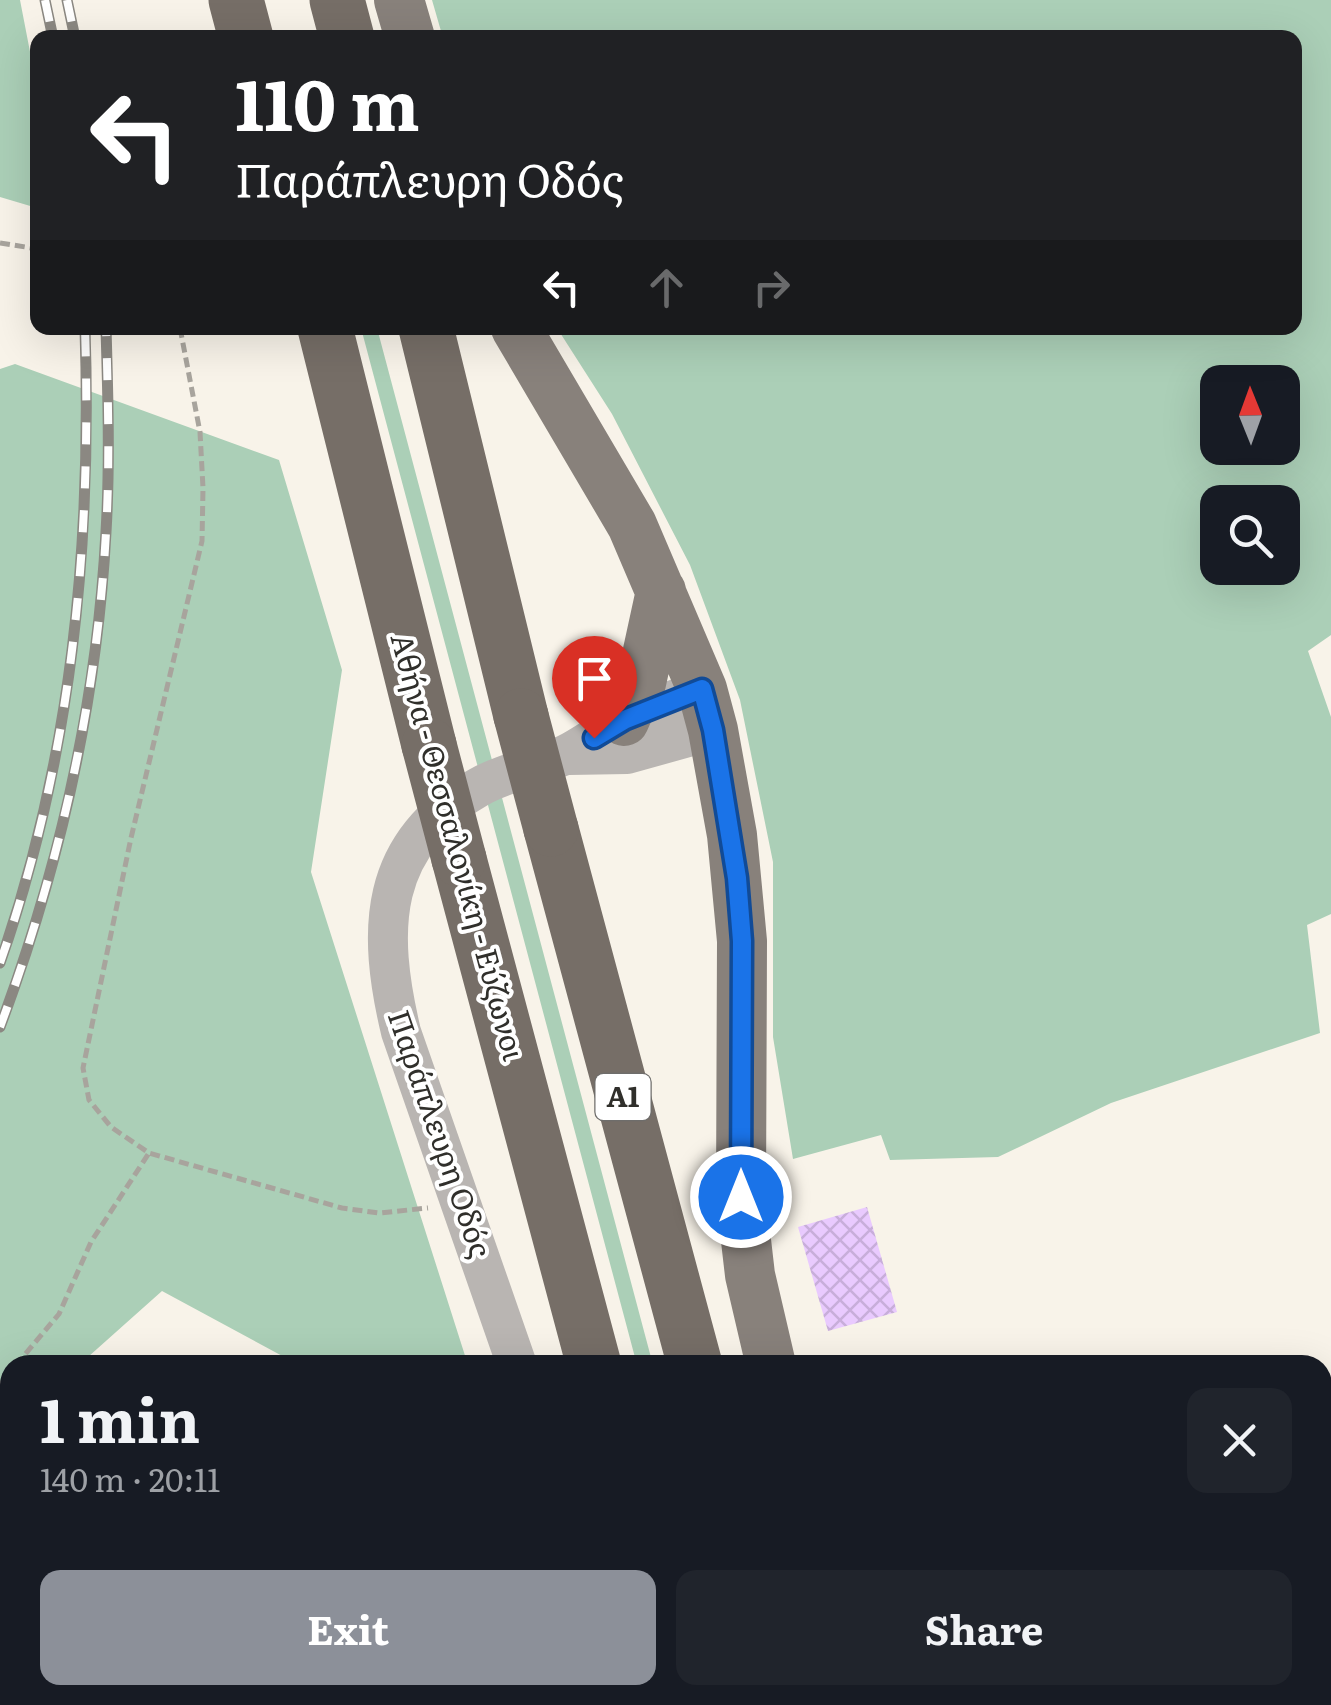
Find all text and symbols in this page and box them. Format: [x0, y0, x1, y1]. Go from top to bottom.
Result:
text: 110 m [235, 49, 420, 153]
icon: left [70, 70, 200, 200]
text: Παράπλευρη Οδός [235, 144, 624, 211]
icon: left [534, 260, 589, 315]
icon: ahead [639, 260, 694, 315]
icon: right [744, 260, 799, 315]
north arrow [1200, 365, 1300, 465]
map controls [1200, 365, 1300, 585]
button: search [1200, 485, 1300, 585]
street label: Αθήνα - Θεσσαλονίκη - Εύζωνοι [382, 628, 538, 1065]
pin [552, 636, 637, 739]
icon: arrive [567, 651, 622, 706]
street label: Παράπλευρη Οδός [379, 1003, 505, 1263]
road number: Α1 [596, 1074, 650, 1120]
position arrow [689, 1145, 793, 1249]
text: 1 min [40, 1372, 200, 1461]
button: close [1187, 1388, 1292, 1493]
text: 140 m · 20:11 [40, 1454, 220, 1502]
button: Exit [40, 1570, 656, 1685]
button: Share [676, 1570, 1292, 1685]

